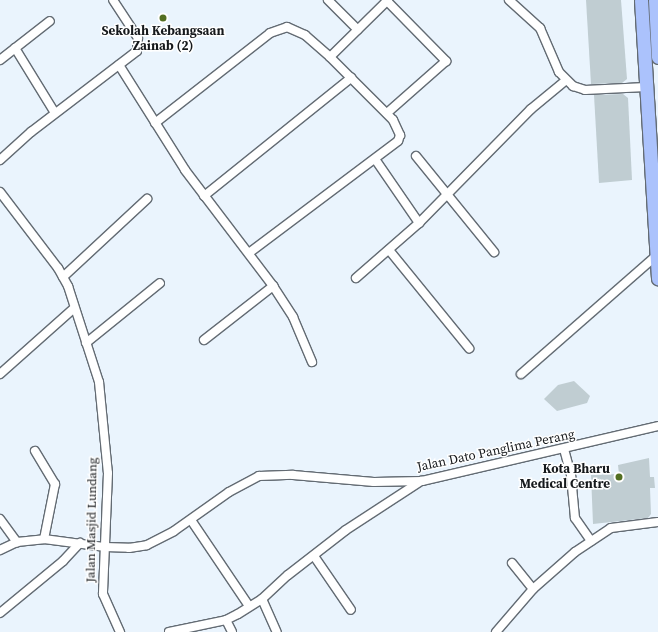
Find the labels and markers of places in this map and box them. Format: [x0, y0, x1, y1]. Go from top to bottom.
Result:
marker: Sekolah Kebangsaan Zainab (2) [158, 13, 168, 23]
place label: Sekolah Kebangsaan Zainab (2) [102, 24, 224, 55]
place label: Kota Bharu Medical Centre [520, 462, 610, 493]
marker: Kota Bharu Medical Centre [613, 471, 625, 483]

